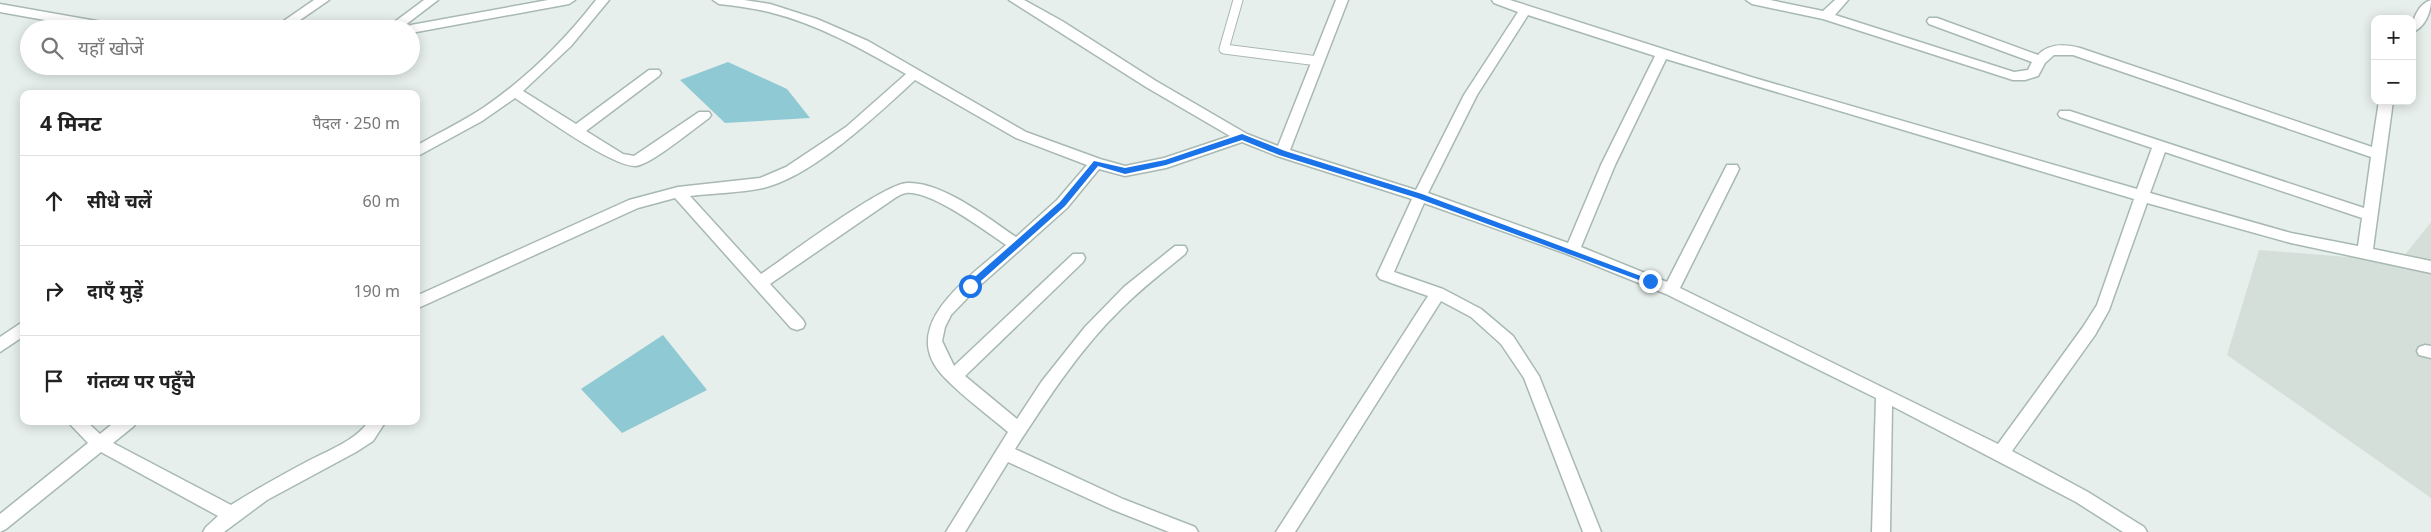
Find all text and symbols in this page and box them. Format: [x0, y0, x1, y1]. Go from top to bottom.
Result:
map controls [2371, 15, 2416, 105]
button: + [2371, 15, 2416, 60]
search box [20, 20, 420, 75]
icon: search [38, 34, 66, 62]
text: यहाँ खोजें [78, 35, 144, 61]
button: − [2371, 60, 2416, 105]
text: 4 मिनट [40, 109, 102, 137]
text: पैदल · 250 m [312, 112, 400, 134]
icon: ahead [40, 187, 68, 215]
text: सीधे चलें [87, 188, 152, 214]
text: 60 m [363, 190, 400, 212]
route end [1639, 270, 1662, 293]
route start [959, 275, 982, 298]
icon: right [40, 277, 68, 305]
text: दाएँ मुड़ें [87, 278, 143, 304]
text: 190 m [353, 280, 400, 302]
icon: arrive [40, 367, 68, 395]
text: गंतव्य पर पहुँचे [87, 368, 195, 394]

